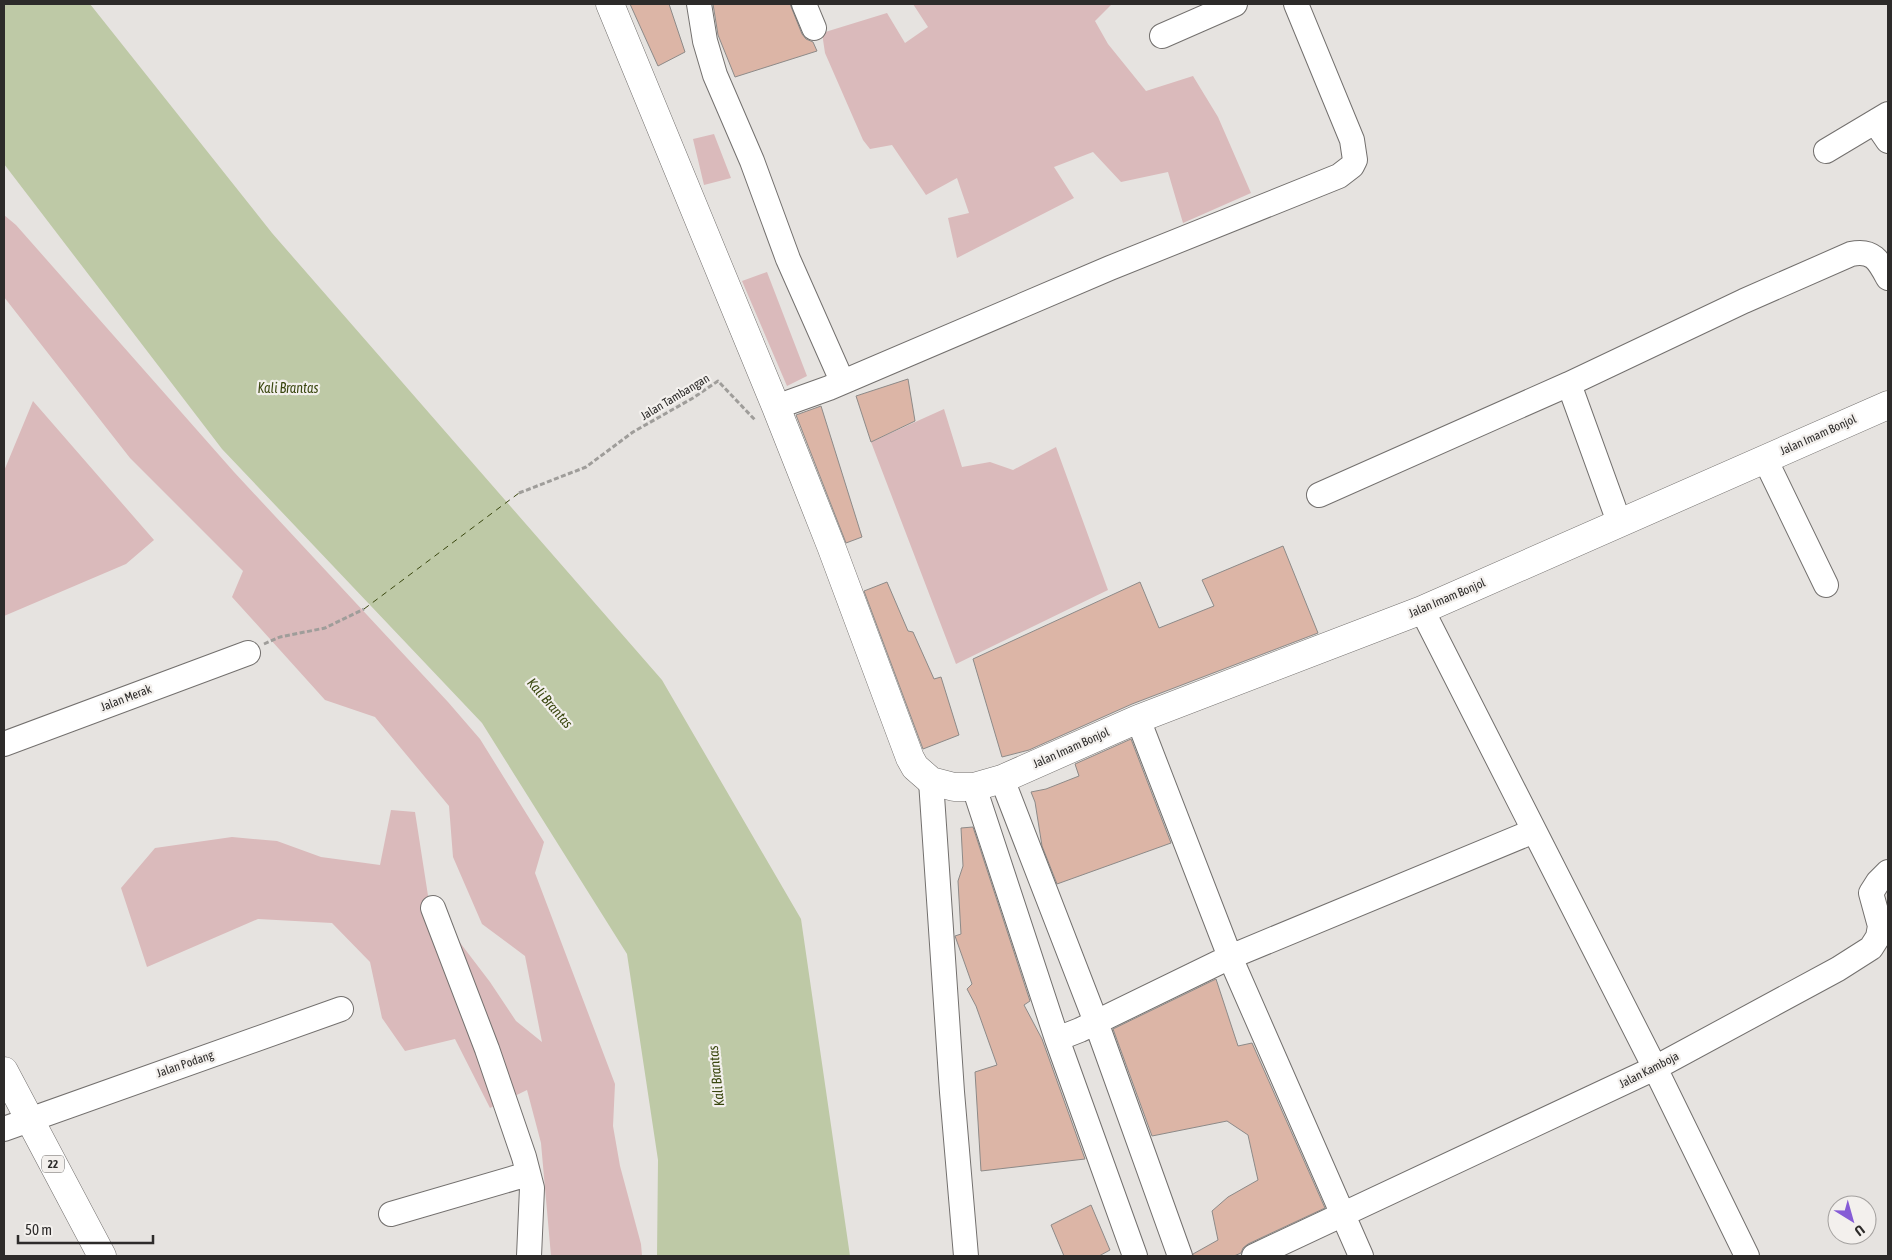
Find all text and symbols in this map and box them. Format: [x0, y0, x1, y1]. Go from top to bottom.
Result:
street label: Jalan Tambangan [638, 371, 712, 423]
water label: Kali Brantas [258, 380, 319, 396]
street label: Jalan Imam Bonjol [1778, 412, 1859, 458]
street label: Jalan Imam Bonjol [1407, 575, 1488, 620]
water label: Kali Brantas [524, 675, 576, 731]
street label: Jalan Merak [99, 682, 154, 714]
street label: Jalan Imam Bonjol [1031, 725, 1112, 771]
water label: Kali Brantas [705, 1045, 727, 1107]
street label: Jalan Podang [155, 1047, 216, 1080]
street label: Jalan Kamboja [1617, 1049, 1681, 1091]
road number: 22 [42, 1156, 64, 1172]
north arrow [1827, 1195, 1877, 1245]
scale bar [18, 1212, 152, 1244]
text: 50 m [25, 1221, 52, 1238]
text: U [1852, 1222, 1868, 1239]

